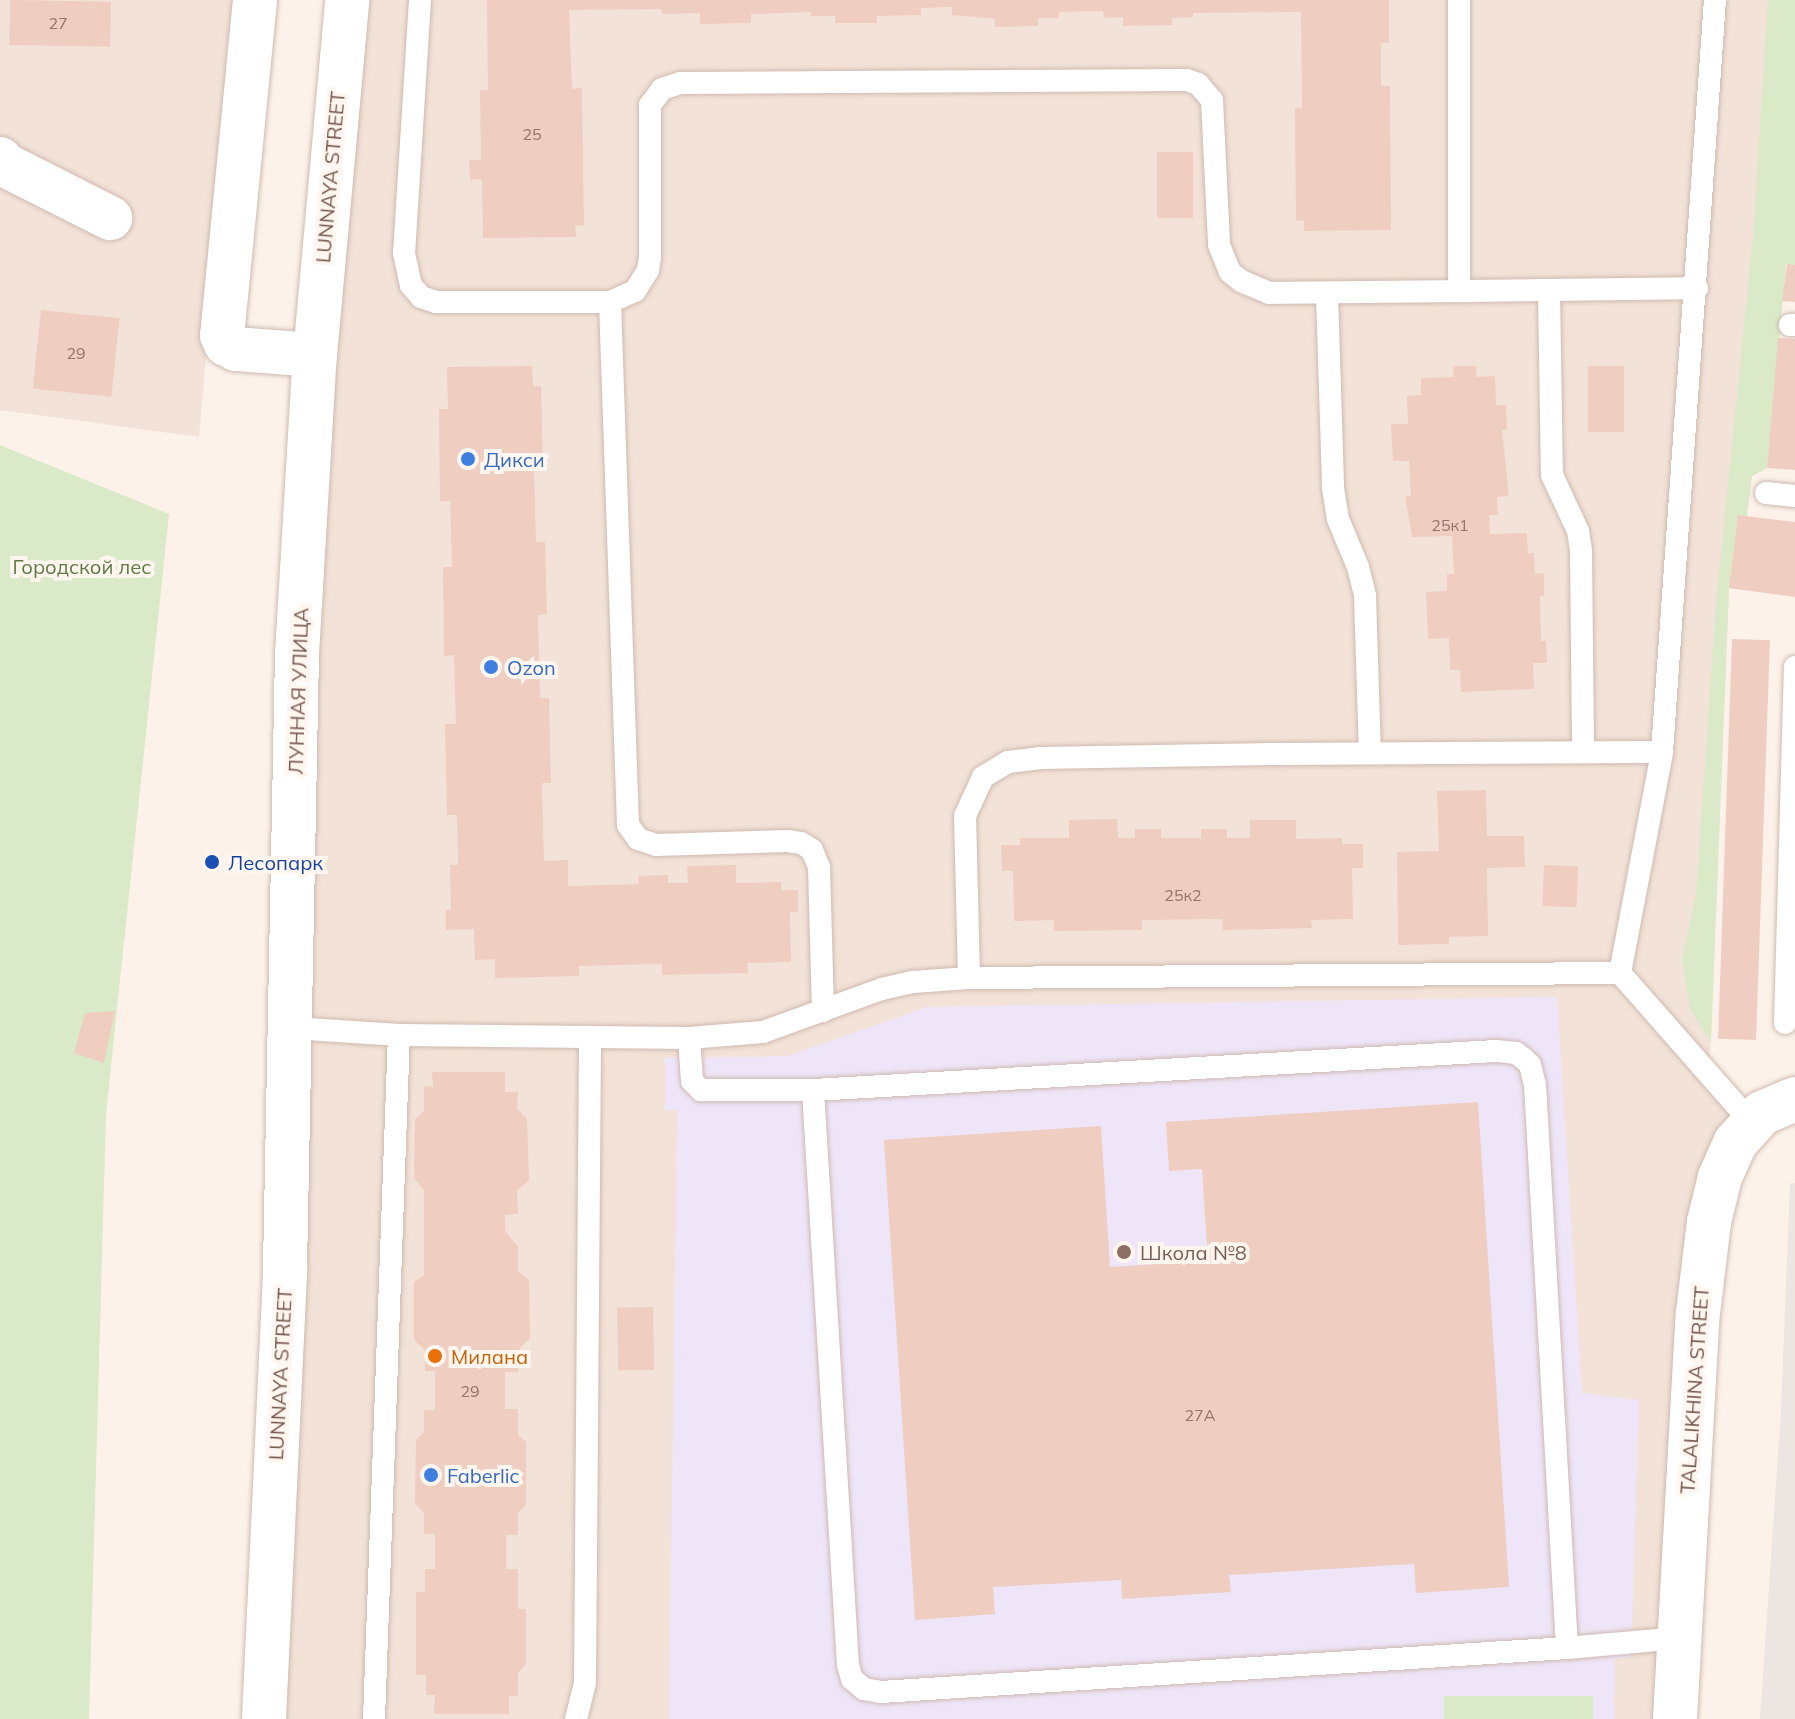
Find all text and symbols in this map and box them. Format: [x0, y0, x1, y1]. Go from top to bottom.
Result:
house number: 27 [48, 13, 68, 33]
street label: LUNNAYA STREET [311, 90, 349, 264]
house number: 25 [522, 124, 542, 144]
house number: 29 [66, 343, 86, 363]
place label: Дикси [484, 447, 545, 471]
marker: Дикси [459, 450, 477, 468]
house number: 25к1 [1431, 515, 1469, 535]
park label: Городской лес [13, 554, 151, 578]
street label: ЛУННАЯ УЛИЦА [283, 607, 313, 775]
place label: Ozon [507, 655, 556, 679]
marker: Ozon [482, 658, 500, 676]
place label: Лесопарк [228, 850, 323, 874]
marker: Лесопарк [203, 853, 221, 871]
house number: 25к2 [1164, 885, 1202, 905]
place label: Школа №8 [1140, 1240, 1247, 1264]
marker: Школа №8 [1115, 1243, 1133, 1261]
street label: TALALIKHINA STREET [1675, 1285, 1713, 1495]
street label: LUNNAYA STREET [264, 1287, 296, 1461]
place label: Милана [451, 1344, 528, 1368]
marker: Милана [426, 1347, 444, 1365]
house number: 29 [460, 1381, 480, 1401]
house number: 27А [1185, 1405, 1215, 1425]
place label: Faberlic [447, 1463, 519, 1487]
marker: Faberlic [422, 1466, 440, 1484]

